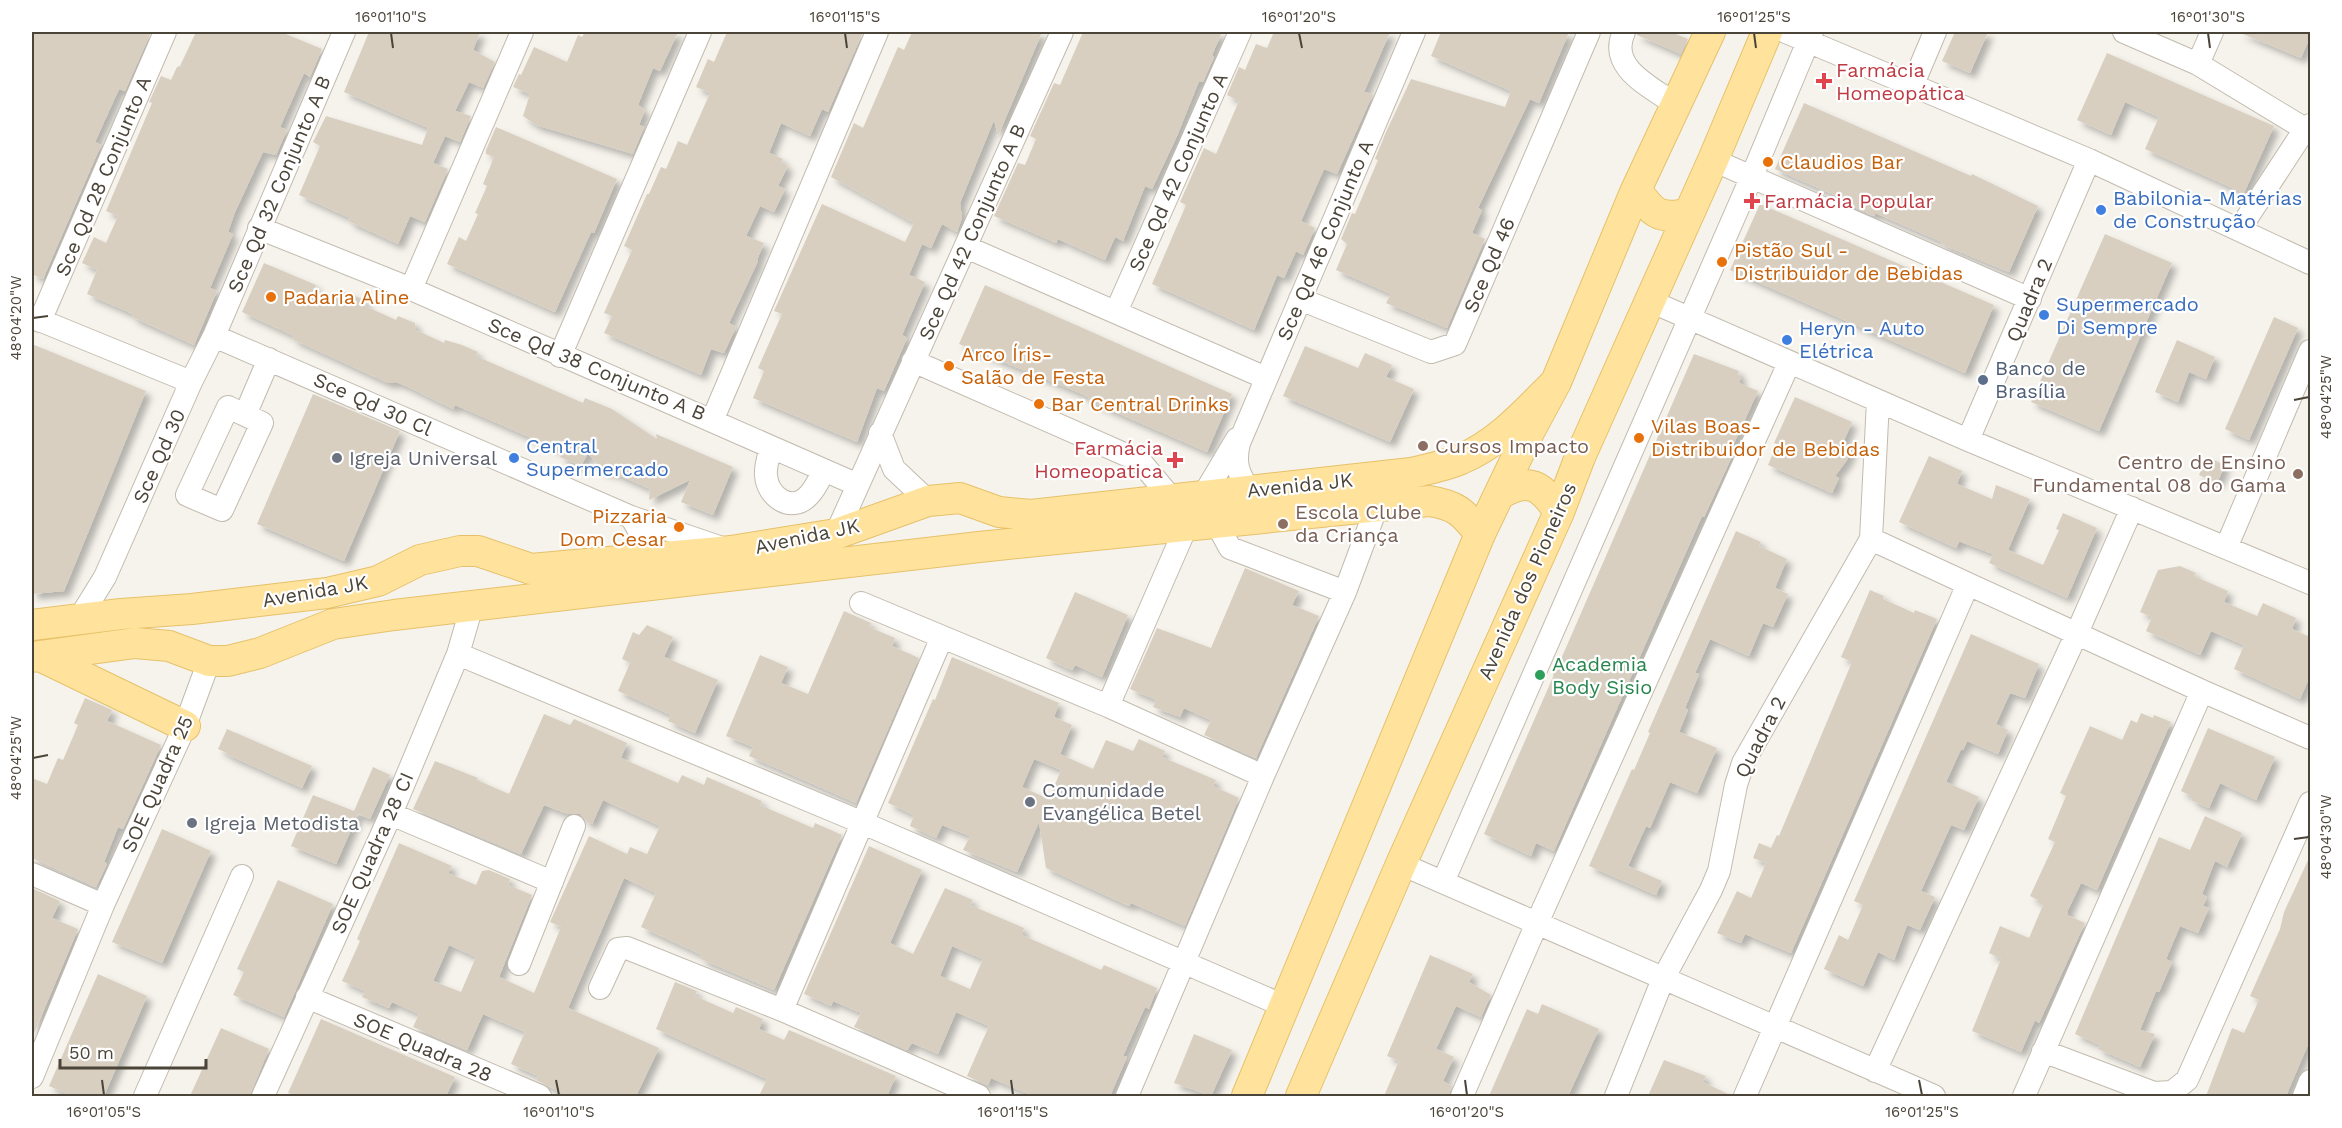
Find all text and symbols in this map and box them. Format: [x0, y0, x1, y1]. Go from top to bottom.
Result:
text: 16°01'10"S [355, 8, 427, 26]
text: 16°01'15"S [810, 8, 880, 26]
text: 16°01'20"S [1262, 8, 1336, 26]
text: 16°01'25"S [1717, 8, 1791, 26]
text: 16°01'30"S [2171, 8, 2245, 26]
place label: Farmácia Homeopática [1836, 58, 1965, 105]
street label: Sce Qd 42 Conjunto A [1123, 69, 1233, 275]
street label: Sce Qd 28 Conjunto A [50, 72, 156, 280]
street label: Sce Qd 32 Conjunto A B [222, 72, 336, 296]
marker: Farmácia Homeopática [1817, 74, 1831, 88]
street label: Sce Qd 42 Conjunto A B [913, 120, 1031, 344]
street label: Sce Qd 46 Conjunto A [1272, 136, 1378, 344]
place label: Claudios Bar [1780, 150, 1903, 174]
marker: Claudios Bar [1761, 155, 1775, 169]
place label: Babilonia- Matérias de Construção [2113, 186, 2302, 233]
place label: Farmácia Popular [1764, 189, 1934, 213]
marker: Farmácia Popular [1745, 194, 1759, 208]
marker: Babilonia- Matérias de Construção [2094, 203, 2108, 217]
street label: Sce Qd 46 [1458, 214, 1520, 316]
place label: Pistão Sul - Distribuidor de Bebidas [1734, 238, 1963, 285]
marker: Pistão Sul - Distribuidor de Bebidas [1715, 255, 1729, 269]
street label: Quadra 2 [2001, 255, 2057, 345]
text: 48°04'20"W [7, 275, 25, 361]
place label: Padaria Aline [283, 285, 409, 309]
marker: Padaria Aline [264, 290, 278, 304]
place label: Supermercado Di Sempre [2056, 292, 2199, 339]
marker: Supermercado Di Sempre [2037, 308, 2051, 322]
street label: Sce Qd 38 Conjunto A B [485, 312, 709, 426]
place label: Heryn - Auto Elétrica [1799, 316, 1925, 363]
marker: Heryn - Auto Elétrica [1780, 333, 1794, 347]
place label: Arco Íris- Salão de Festa [961, 342, 1105, 389]
text: 48°04'25"W [2317, 355, 2335, 439]
place label: Banco de Brasília [1995, 356, 2086, 403]
marker: Arco Íris- Salão de Festa [942, 359, 956, 373]
street label: Sce Qd 30 Cl [310, 367, 436, 441]
marker: Banco de Brasília [1976, 373, 1990, 387]
place label: Bar Central Drinks [1051, 392, 1229, 416]
marker: Bar Central Drinks [1032, 397, 1046, 411]
street label: Sce Qd 30 [128, 405, 190, 507]
place label: Vilas Boas- Distribuidor de Bebidas [1651, 414, 1880, 461]
marker: Vilas Boas- Distribuidor de Bebidas [1632, 431, 1646, 445]
place label: Central Supermercado [526, 434, 669, 481]
place label: Cursos Impacto [1435, 434, 1589, 458]
place label: Farmácia Homeopatica [1034, 436, 1163, 483]
marker: Cursos Impacto [1416, 439, 1430, 453]
place label: Igreja Universal [349, 446, 497, 470]
place label: Centro de Ensino Fundamental 08 do Gama [2032, 450, 2286, 497]
marker: Igreja Universal [330, 451, 344, 465]
marker: Central Supermercado [507, 451, 521, 465]
marker: Farmácia Homeopatica [1168, 453, 1182, 467]
marker: Centro de Ensino Fundamental 08 do Gama [2291, 467, 2305, 481]
street label: Avenida JK [1246, 468, 1354, 502]
street label: Avenida dos Pioneiros [1473, 479, 1581, 683]
place label: Escola Clube da Criança [1295, 500, 1422, 547]
place label: Pizzaria Dom Cesar [559, 504, 667, 551]
street label: Avenida JK [752, 513, 862, 559]
marker: Escola Clube da Criança [1276, 517, 1290, 531]
marker: Pizzaria Dom Cesar [672, 520, 686, 534]
street label: Avenida JK [261, 570, 369, 612]
place label: Academia Body Sisio [1552, 652, 1652, 699]
marker: Academia Body Sisio [1533, 668, 1547, 682]
street label: Quadra 2 [1729, 692, 1791, 782]
street label: SOE Quadra 25 [116, 712, 198, 856]
text: 48°04'25"W [7, 716, 25, 800]
street label: SOE Quadra 28 CI [326, 768, 418, 938]
place label: Comunidade Evangélica Betel [1042, 778, 1201, 825]
text: 48°04'30"W [2317, 794, 2335, 880]
marker: Comunidade Evangélica Betel [1023, 795, 1037, 809]
place label: Igreja Metodista [204, 811, 359, 835]
marker: Igreja Metodista [185, 816, 199, 830]
street label: SOE Quadra 28 [350, 1007, 496, 1087]
scale bar [60, 1032, 206, 1070]
text: 50 m [69, 1042, 114, 1063]
text: 16°01'05"S [67, 1103, 141, 1121]
text: 16°01'10"S [523, 1103, 595, 1121]
text: 16°01'15"S [978, 1103, 1048, 1121]
text: 16°01'20"S [1430, 1103, 1504, 1121]
text: 16°01'25"S [1885, 1103, 1959, 1121]

